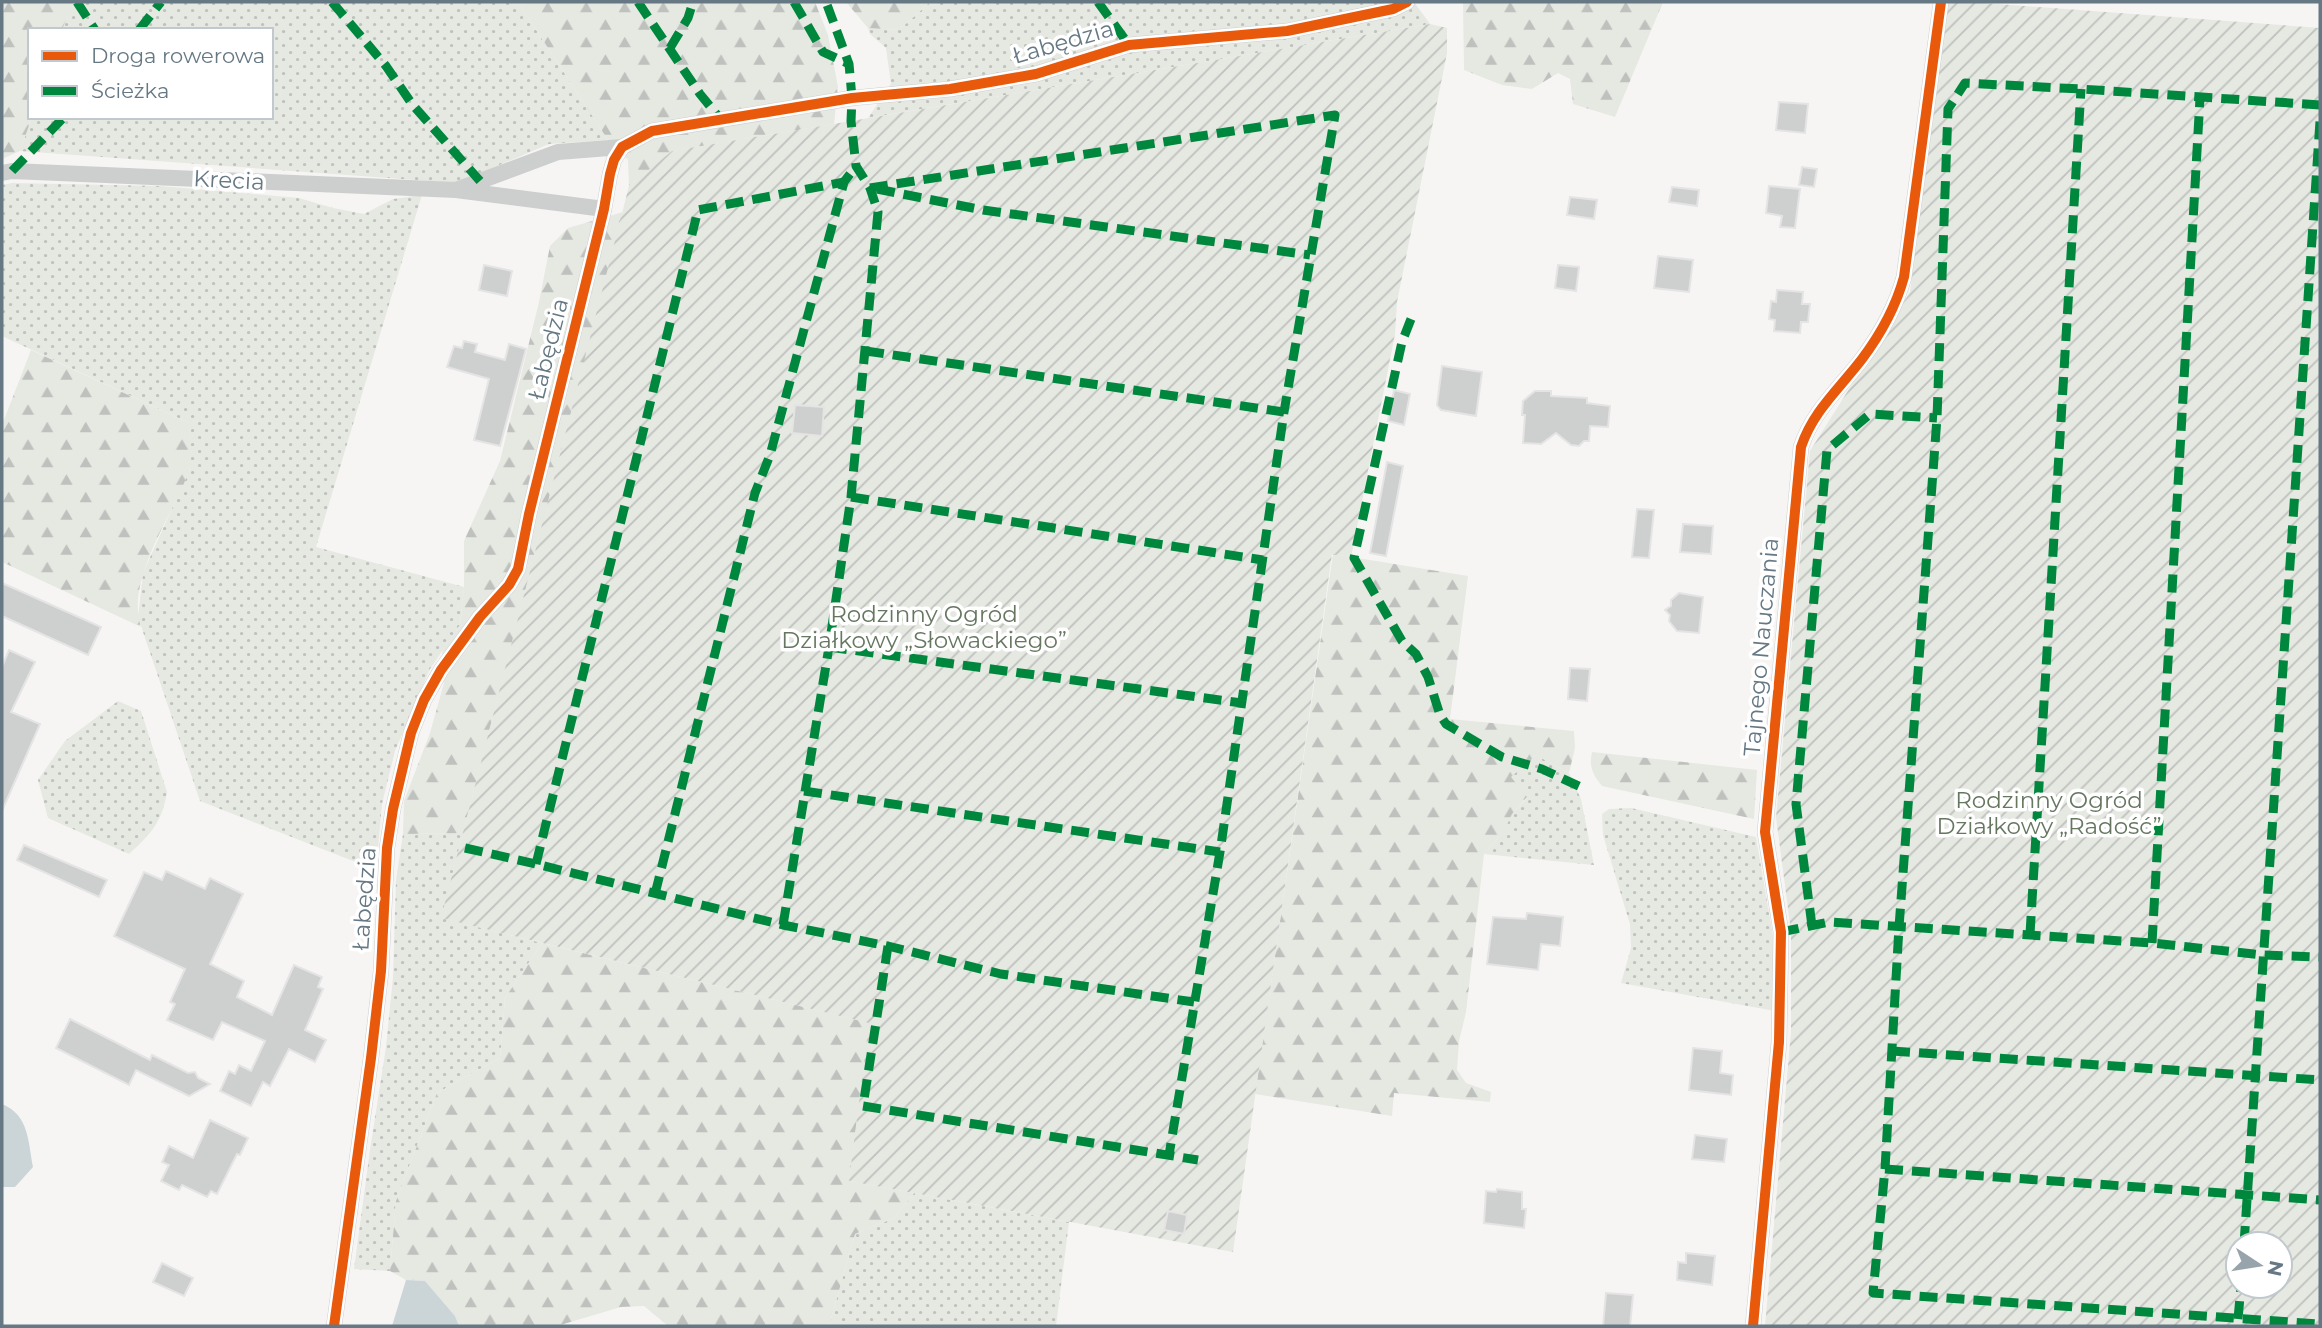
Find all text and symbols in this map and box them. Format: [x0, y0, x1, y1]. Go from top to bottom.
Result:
street label: Łabędzia [1009, 14, 1117, 70]
legend [28, 28, 273, 119]
text: Droga rowerowa [91, 43, 265, 68]
text: Ścieżka [91, 78, 169, 103]
street label: Krecia [193, 164, 265, 196]
street label: Łabędzia [522, 295, 574, 403]
street label: Tajnego Nauczania [1738, 537, 1784, 757]
park label: Rodzinny Ogród Działkowy „Słowackiego” [781, 600, 1067, 654]
park label: Rodzinny Ogród Działkowy „Radość” [1936, 786, 2162, 840]
street label: Łabędzia [346, 846, 382, 952]
north arrow [2224, 1230, 2294, 1300]
text: N [2262, 1259, 2288, 1278]

